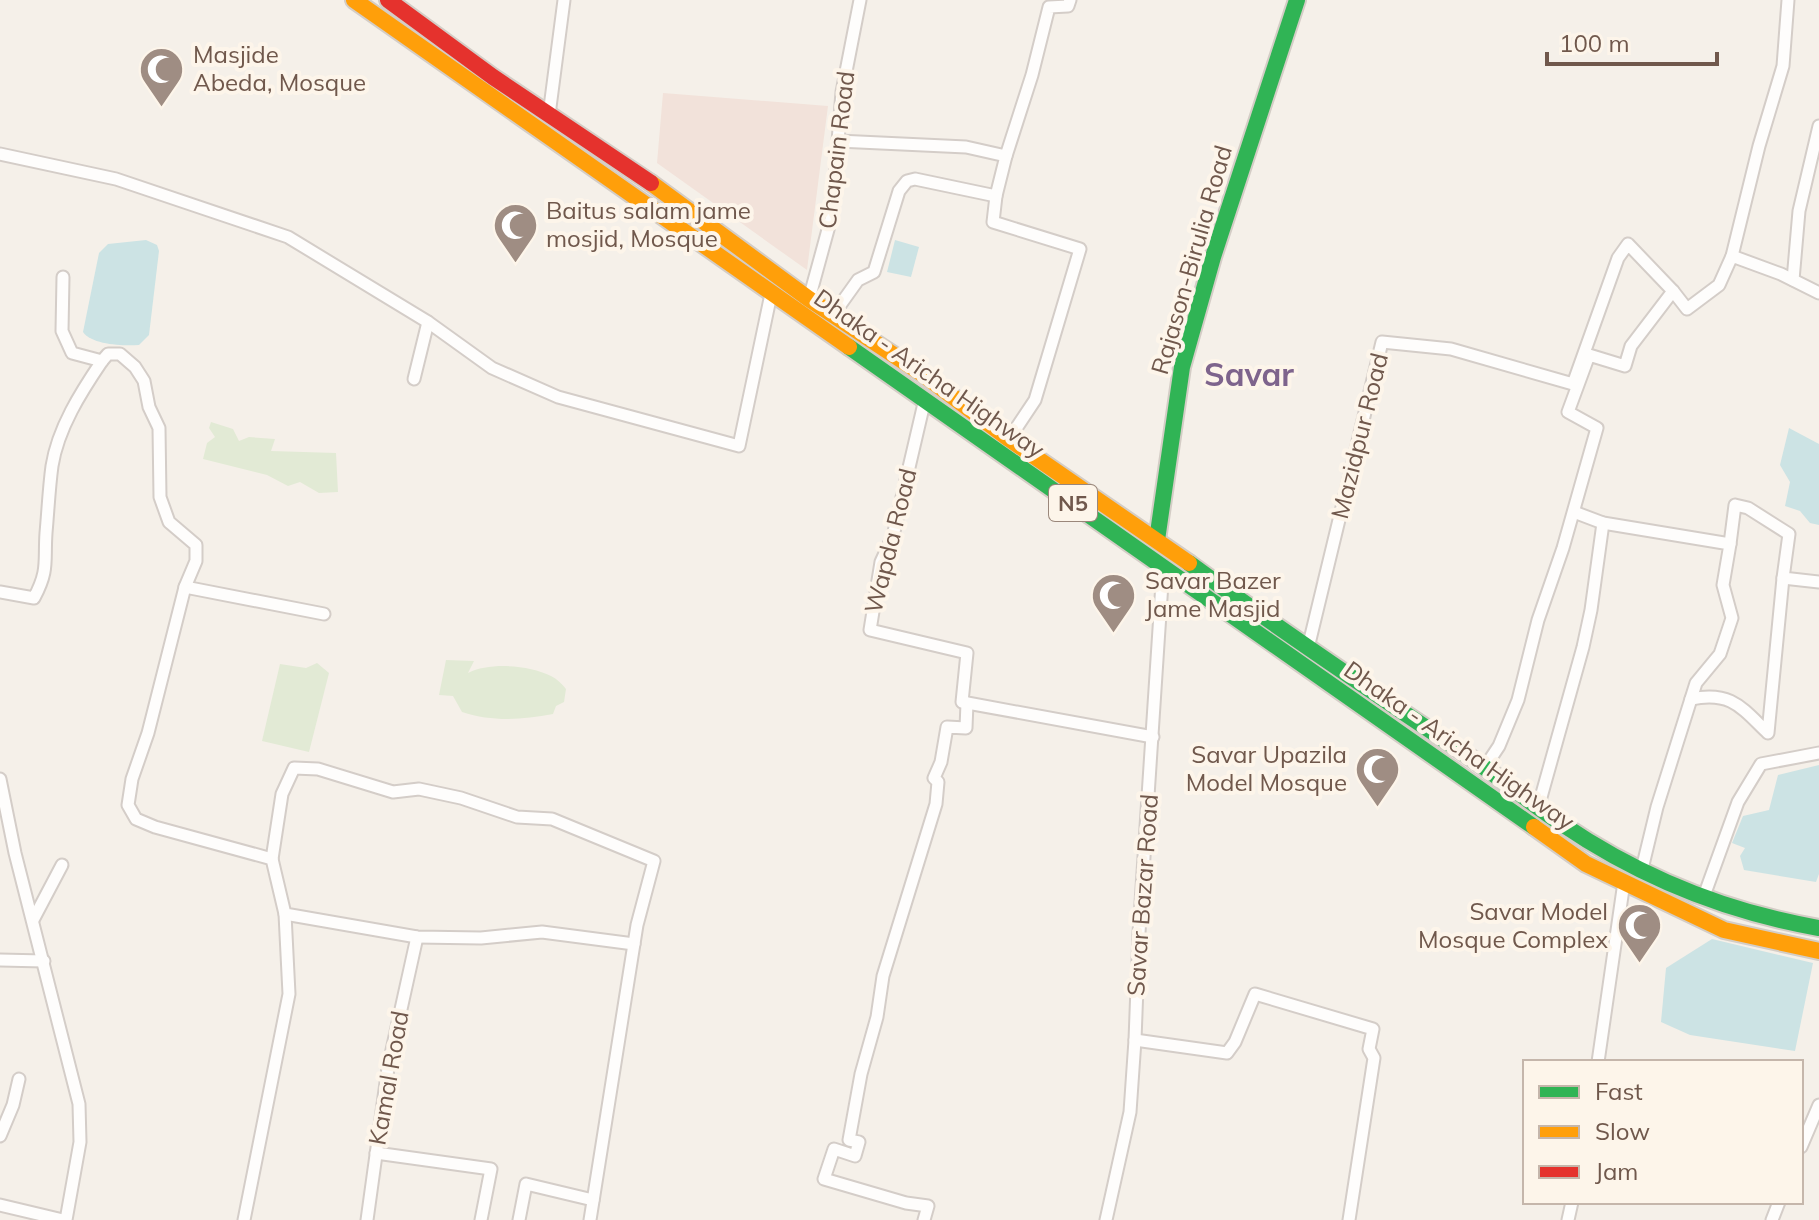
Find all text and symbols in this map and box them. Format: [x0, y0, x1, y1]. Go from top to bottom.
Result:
scale bar [1547, 16, 1717, 66]
text: 100 m [1559, 28, 1630, 58]
place label: Masjide Abeda, Mosque [193, 39, 366, 97]
mosque icon: Masjide Abeda, Mosque [138, 45, 186, 108]
street label: Chapain Road [811, 69, 861, 230]
street label: Rajason-Birulia Road [1144, 142, 1238, 378]
place label: Baitus salam jame mosjid, Mosque [546, 195, 751, 253]
mosque icon: Baitus salam jame mosjid, Mosque [491, 201, 539, 264]
street label: Dhaka - Aricha Highway [808, 282, 1051, 464]
street label: Mazidpur Road [1324, 350, 1394, 522]
district label: Savar [1204, 354, 1294, 394]
street label: Wapda Road [858, 465, 922, 616]
road number: N5 [1049, 485, 1097, 521]
place label: Savar Bazer Jame Masjid [1145, 565, 1281, 623]
mosque icon: Savar Bazer Jame Masjid [1090, 571, 1138, 634]
street label: Dhaka - Aricha Highway [1338, 654, 1581, 836]
place label: Savar Upazila Model Mosque [1186, 739, 1347, 797]
mosque icon: Savar Upazila Model Mosque [1354, 745, 1402, 808]
street label: Savar Bazar Road [1120, 793, 1164, 997]
place label: Savar Model Mosque Complex [1418, 896, 1608, 954]
mosque icon: Savar Model Mosque Complex [1615, 902, 1663, 965]
street label: Kamal Road [361, 1008, 415, 1147]
legend [1523, 1060, 1803, 1204]
text: Fast [1595, 1076, 1643, 1106]
text: Slow [1595, 1116, 1650, 1146]
text: Jam [1595, 1156, 1638, 1186]

